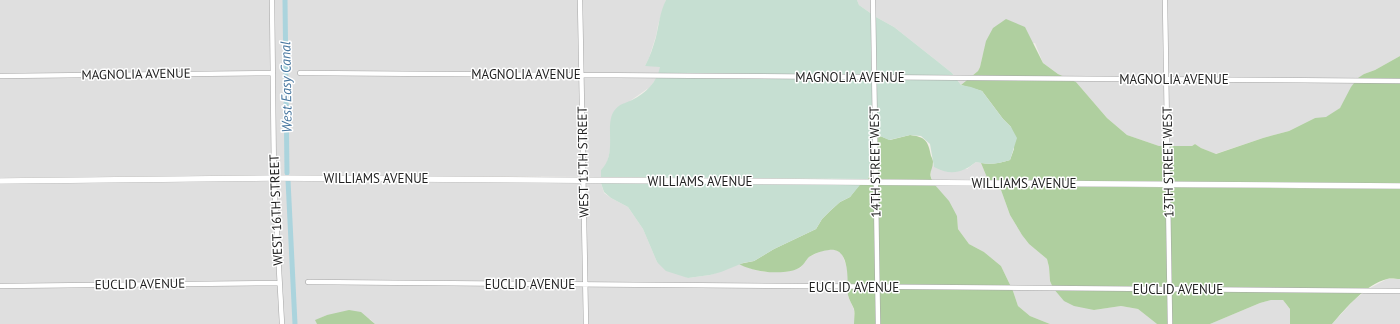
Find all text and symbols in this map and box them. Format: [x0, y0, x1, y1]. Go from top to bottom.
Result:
water label: West Easy Canal [276, 41, 296, 133]
street label: MAGNOLIA AVENUE [81, 65, 191, 83]
street label: MAGNOLIA AVENUE [471, 66, 581, 83]
street label: MAGNOLIA AVENUE [795, 69, 905, 86]
street label: MAGNOLIA AVENUE [1119, 71, 1229, 88]
street label: WEST 15TH STREET [574, 106, 592, 218]
street label: 14TH STREET WEST [866, 106, 884, 218]
street label: 13TH STREET WEST [1159, 106, 1177, 218]
street label: WEST 16TH STREET [266, 154, 286, 266]
street label: WILLIAMS AVENUE [323, 170, 429, 187]
street label: WILLIAMS AVENUE [647, 173, 753, 190]
street label: WILLIAMS AVENUE [971, 175, 1077, 192]
street label: EUCLID AVENUE [95, 275, 185, 293]
street label: EUCLID AVENUE [485, 276, 575, 293]
street label: EUCLID AVENUE [809, 279, 899, 296]
street label: EUCLID AVENUE [1133, 281, 1223, 298]

